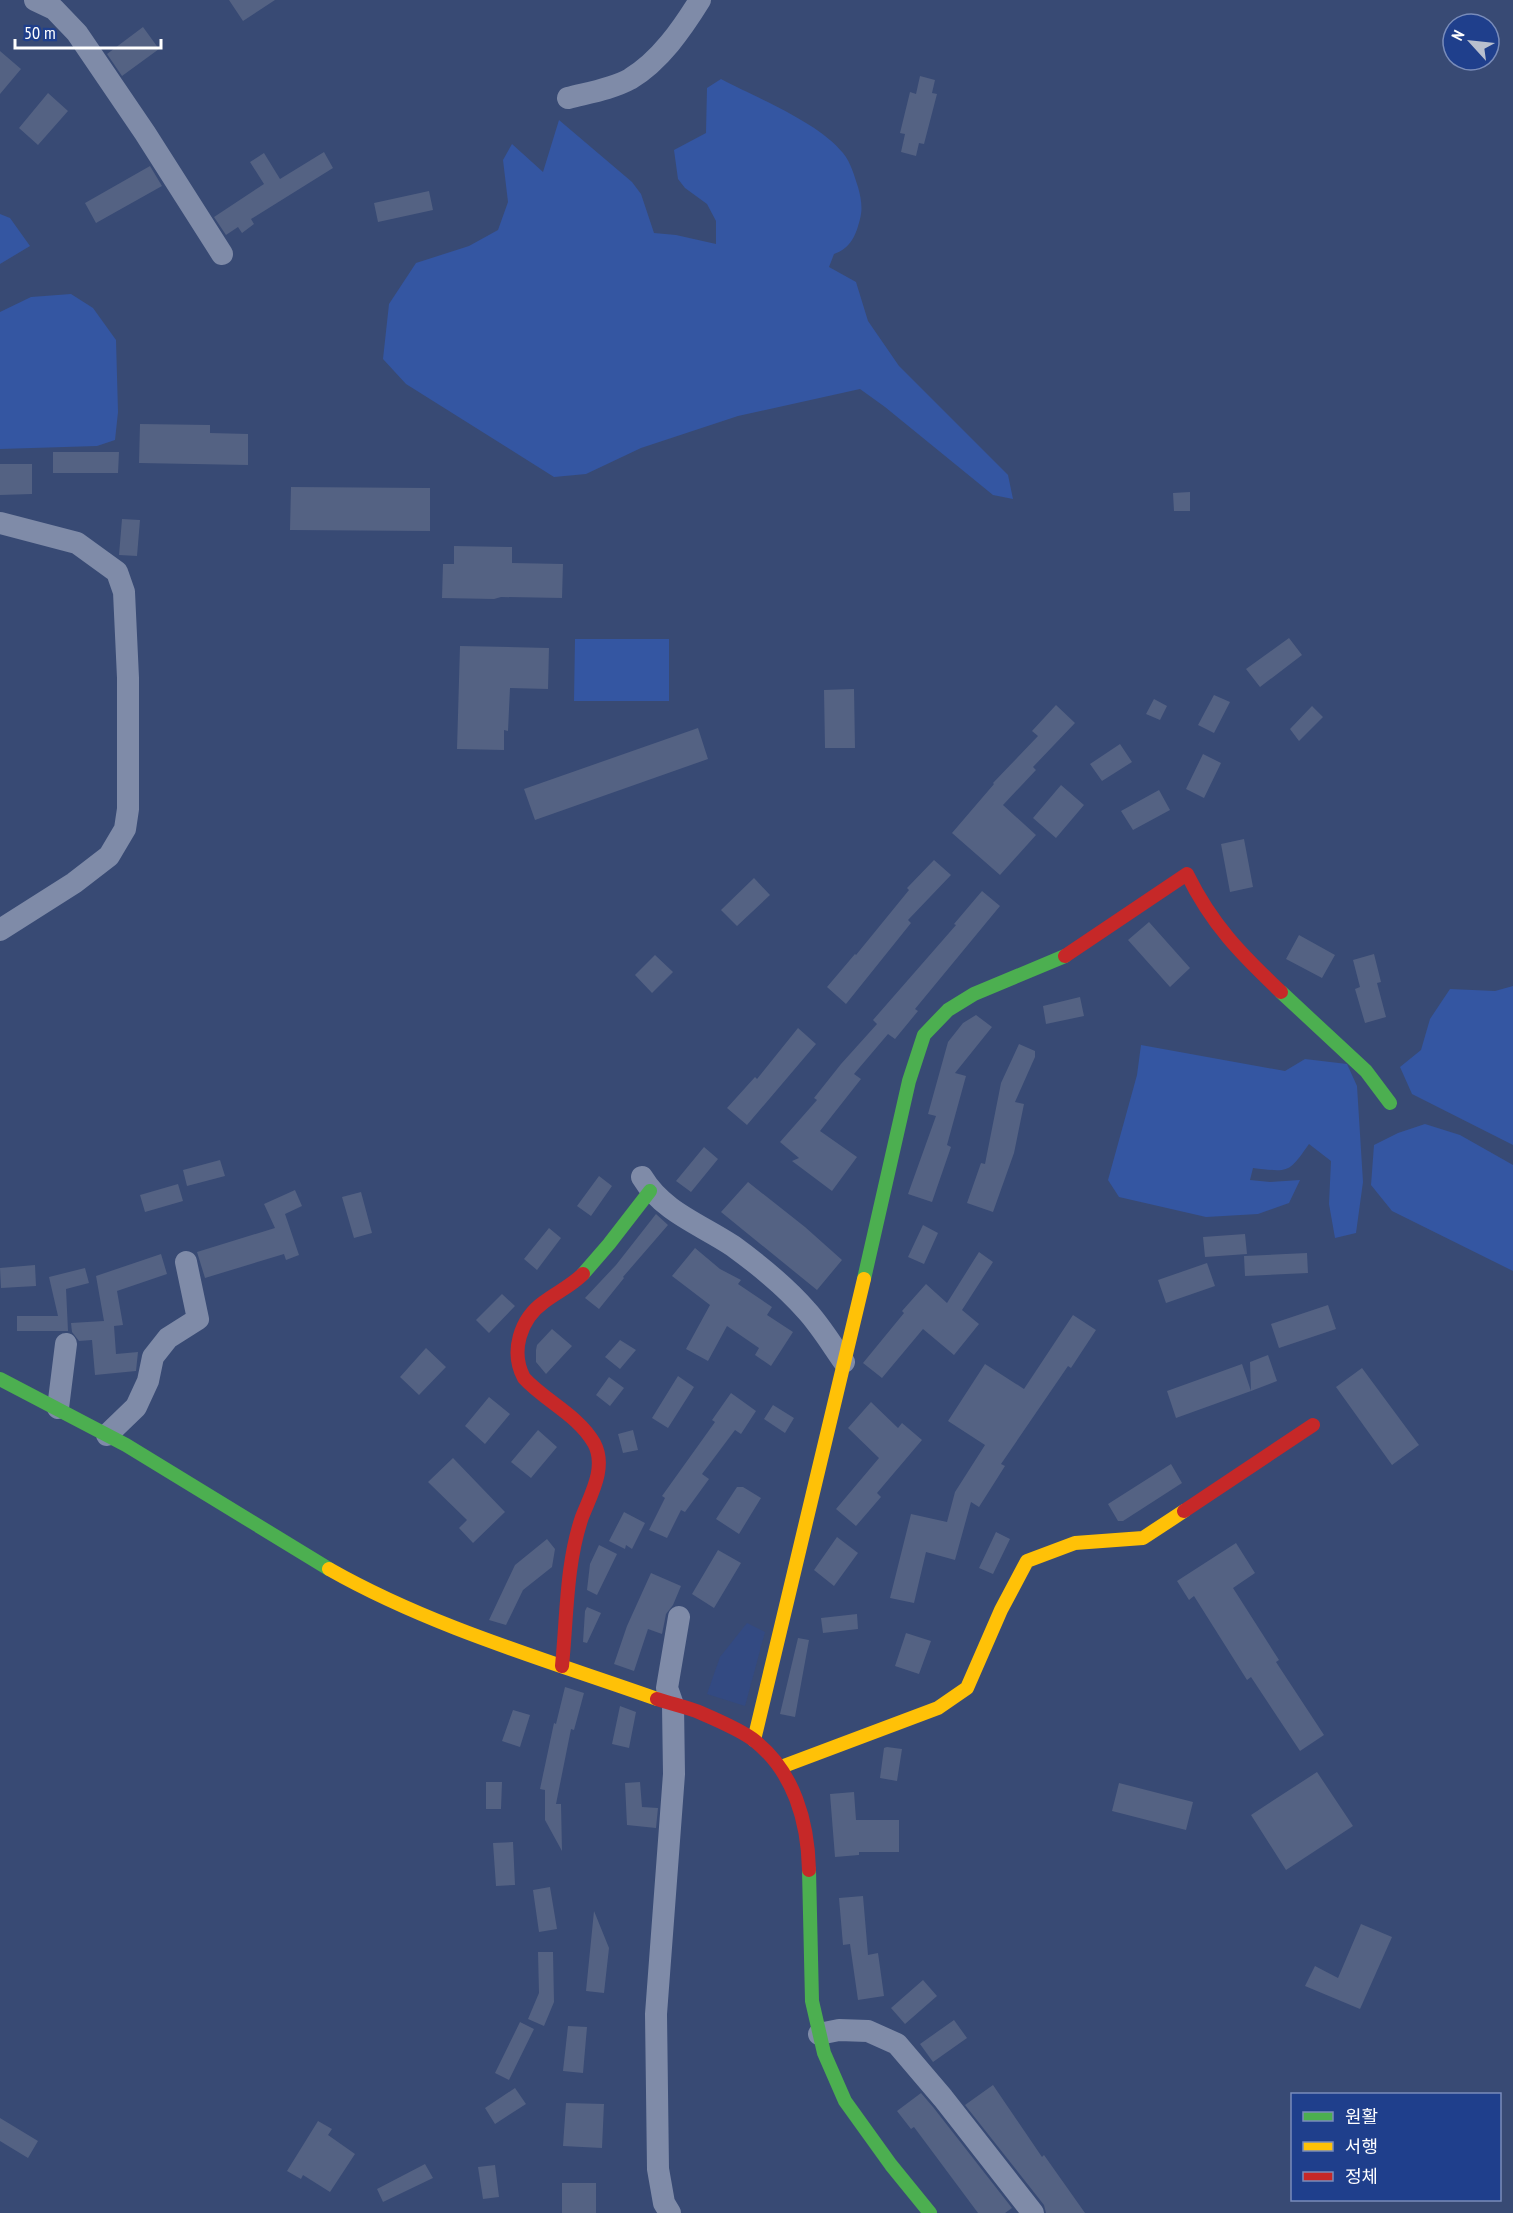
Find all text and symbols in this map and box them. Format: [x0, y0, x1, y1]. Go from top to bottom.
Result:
scale bar [15, 12, 160, 50]
north arrow [1441, 12, 1501, 72]
text: 50 m [24, 21, 56, 44]
text: N [1447, 27, 1469, 44]
legend [1291, 2093, 1501, 2201]
text: 원활 [1345, 2105, 1378, 2128]
text: 서행 [1345, 2135, 1378, 2158]
text: 정체 [1345, 2165, 1378, 2188]

